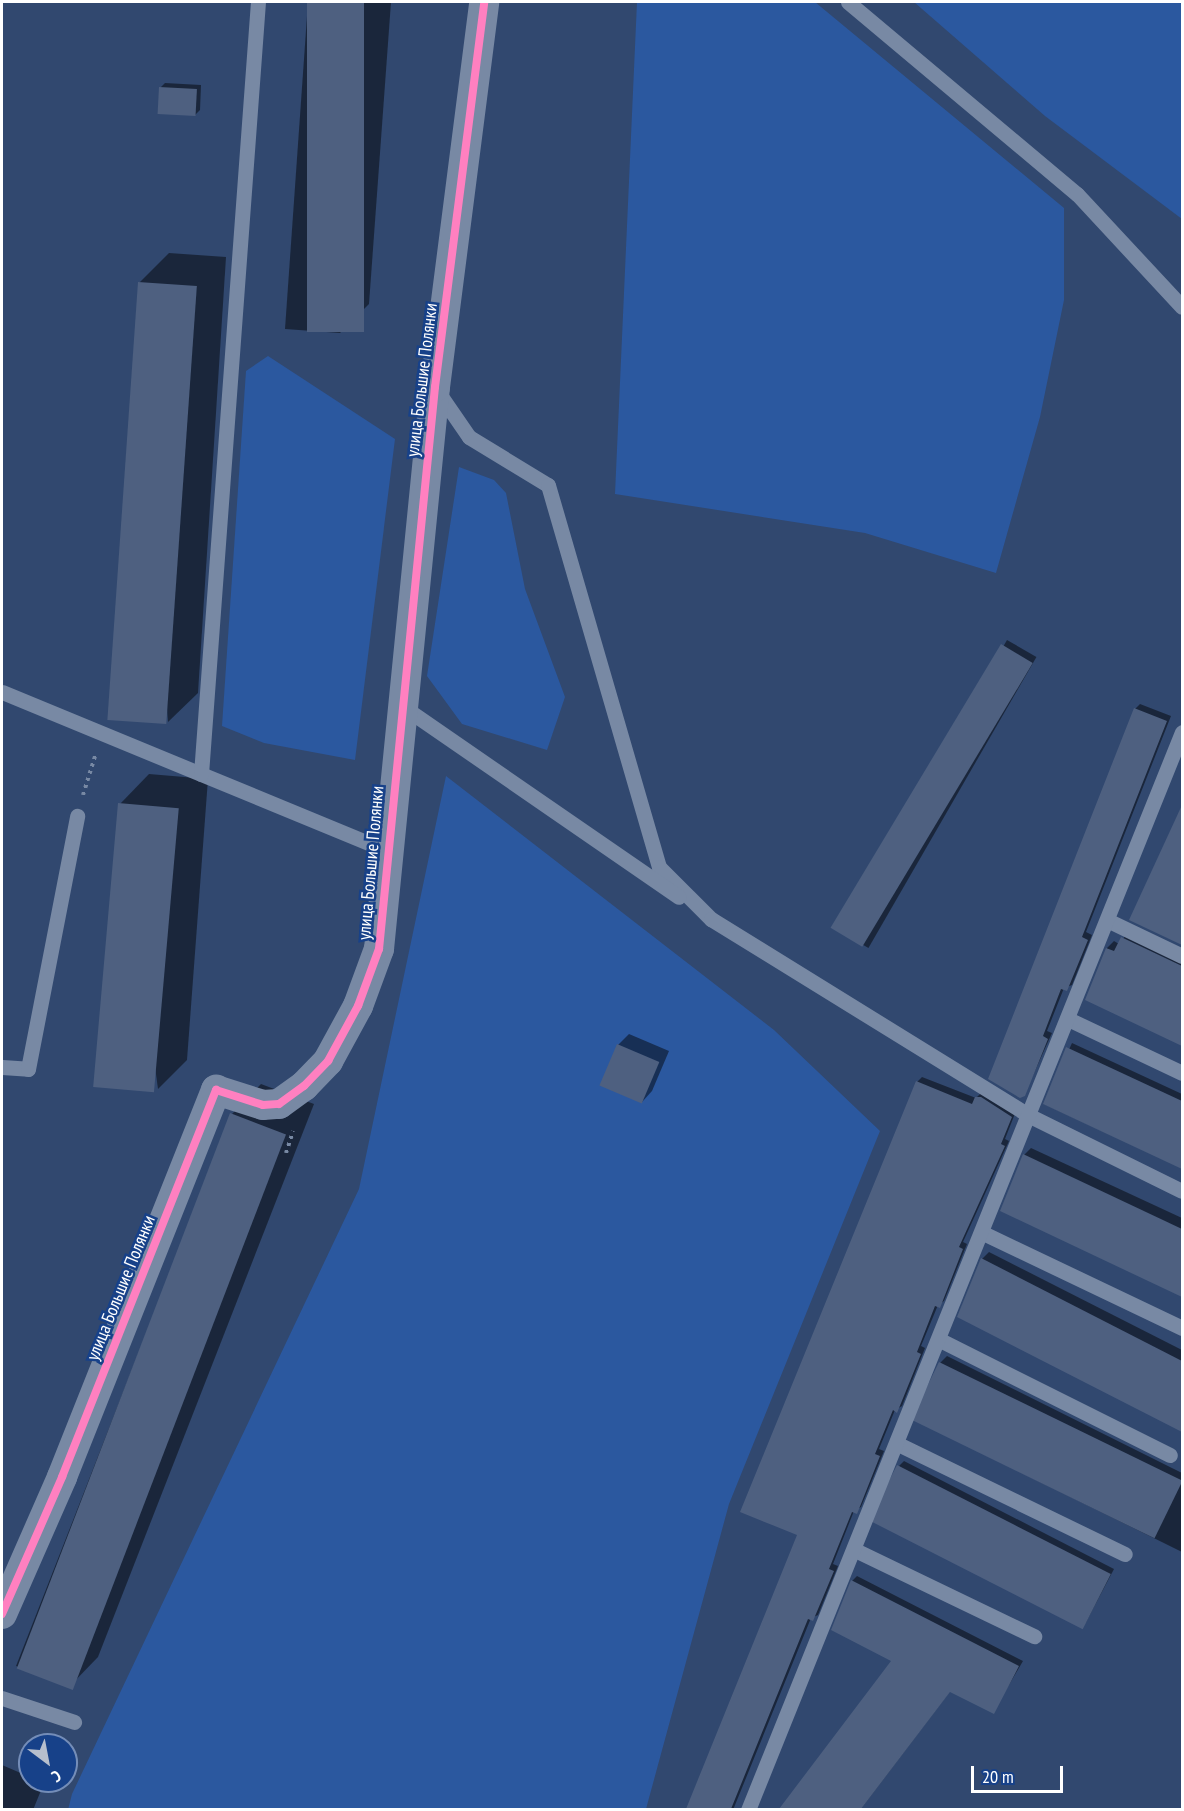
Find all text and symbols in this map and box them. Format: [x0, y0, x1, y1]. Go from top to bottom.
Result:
street label: улица Большие Полянки [402, 302, 442, 458]
street label: улица Большие Полянки [353, 785, 389, 941]
street label: улица Большие Полянки [82, 1212, 160, 1364]
north arrow [18, 1733, 78, 1793]
scale bar [974, 1754, 1066, 1792]
text: 20 m [982, 1765, 1014, 1788]
text: С [48, 1766, 65, 1787]

